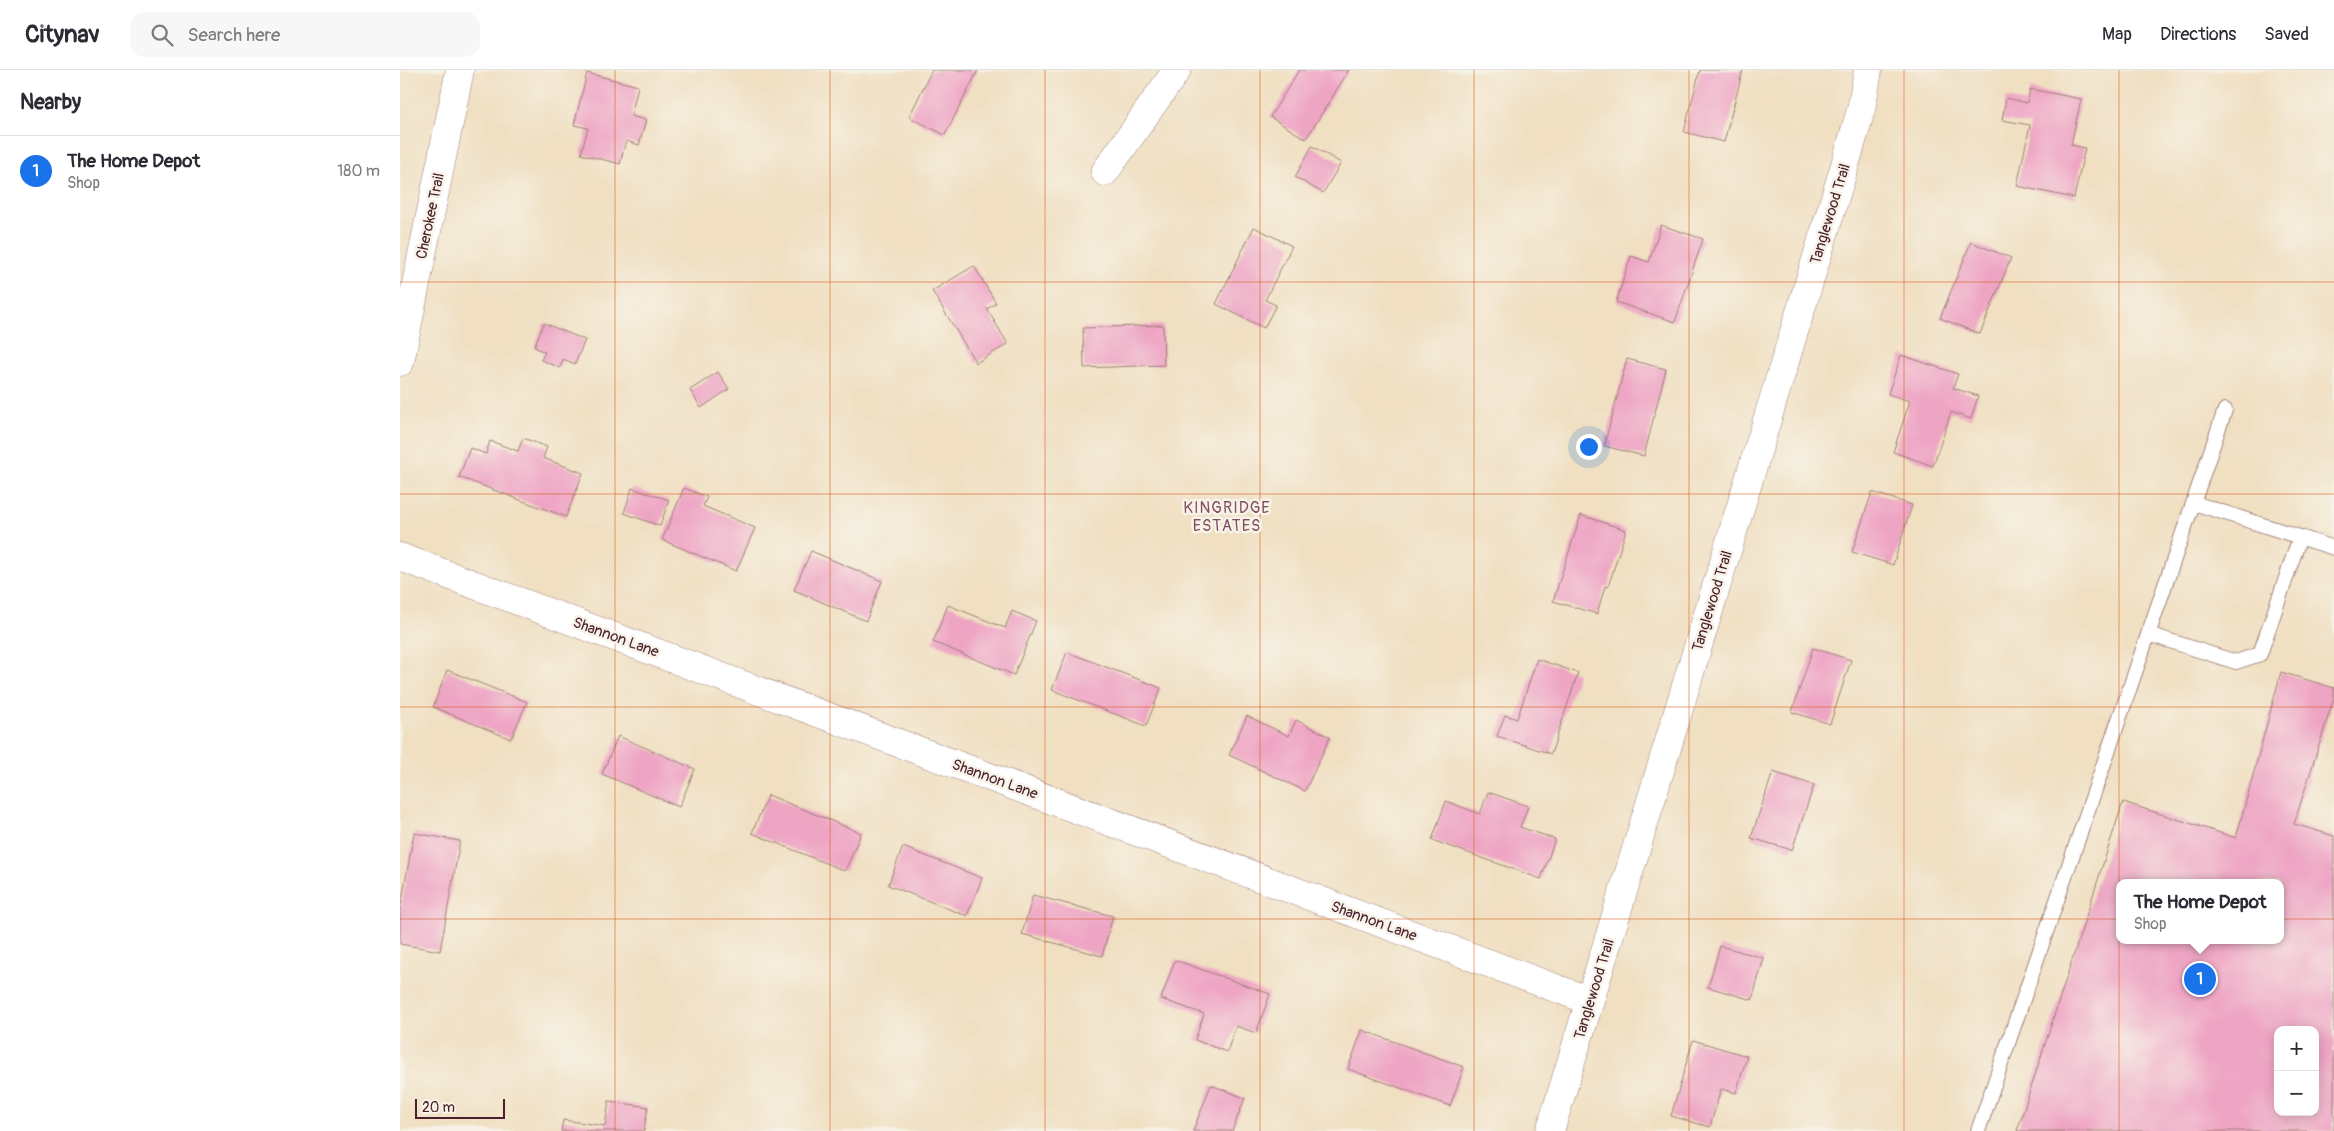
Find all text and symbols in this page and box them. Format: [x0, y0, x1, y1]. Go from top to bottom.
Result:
search box [130, 12, 480, 57]
text: Citynav [25, 20, 100, 49]
icon: search [148, 21, 176, 49]
text: Search here [188, 23, 280, 47]
text: Map [2102, 23, 2132, 46]
text: Directions [2160, 23, 2236, 46]
text: Saved [2264, 23, 2309, 46]
text: Nearby [20, 89, 81, 116]
text: The Home Depot [67, 149, 200, 173]
text: 1 [33, 161, 39, 181]
text: 180 m [337, 161, 380, 181]
street label: Tanglewood Trail [1806, 162, 1855, 267]
street label: Cherokee Trail [412, 171, 449, 261]
text: Shop [67, 173, 100, 193]
your location [1576, 434, 1602, 460]
district label: KINGRIDGE ESTATES [1183, 498, 1271, 536]
street label: Tanglewood Trail [1688, 549, 1737, 654]
street label: Shannon Lane [570, 613, 662, 662]
street label: Shannon Lane [949, 755, 1041, 804]
popup [2116, 879, 2284, 944]
text: The Home Depot [2133, 890, 2267, 914]
street label: Shannon Lane [1328, 897, 1420, 946]
text: Shop [2133, 914, 2167, 934]
street label: Tanglewood Trail [1570, 937, 1619, 1042]
pin: 1 [2184, 960, 2216, 998]
map controls [2274, 1026, 2319, 1116]
button: + [2274, 1026, 2319, 1071]
button: − [2274, 1071, 2319, 1116]
scale bar [415, 1096, 505, 1119]
text: 20 m [422, 1099, 455, 1116]

